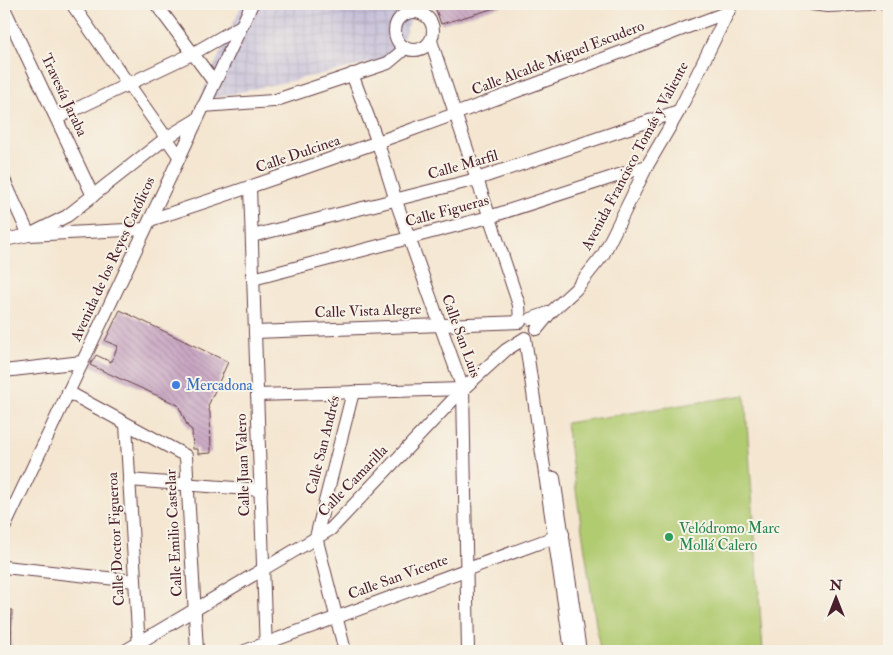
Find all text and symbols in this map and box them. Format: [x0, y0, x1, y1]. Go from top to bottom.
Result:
street label: Calle Alcalde Miguel Escudero [469, 16, 647, 100]
street label: Travesía Jaraba [36, 51, 92, 141]
street label: Avenida Francisco Tomás y Valiente [577, 58, 693, 254]
street label: Calle Dulcinea [253, 130, 344, 177]
street label: Calle Marfil [426, 146, 501, 184]
street label: Avenida de los Reyes Católicos [66, 174, 160, 345]
street label: Calle Figueras [403, 191, 491, 231]
street label: Calle San Luis [437, 292, 485, 380]
street label: Calle Vista Alegre [314, 300, 422, 322]
place label: Mercadona [186, 376, 254, 395]
marker: Mercadona [170, 379, 182, 391]
street label: Calle San Andrés [302, 394, 344, 496]
street label: Calle Juan Valero [232, 413, 255, 517]
street label: Calle Camarilla [314, 441, 393, 521]
street label: Calle Emilio Castelar [161, 468, 187, 597]
street label: Calle Doctor Figueroa [103, 471, 129, 606]
place label: Velódromo Marc Mollá Calero [679, 519, 780, 555]
marker: Velódromo Marc Mollá Calero [663, 531, 675, 543]
street label: Calle San Vicente [345, 550, 451, 604]
north arrow [810, 572, 860, 622]
text: N [829, 577, 843, 594]

